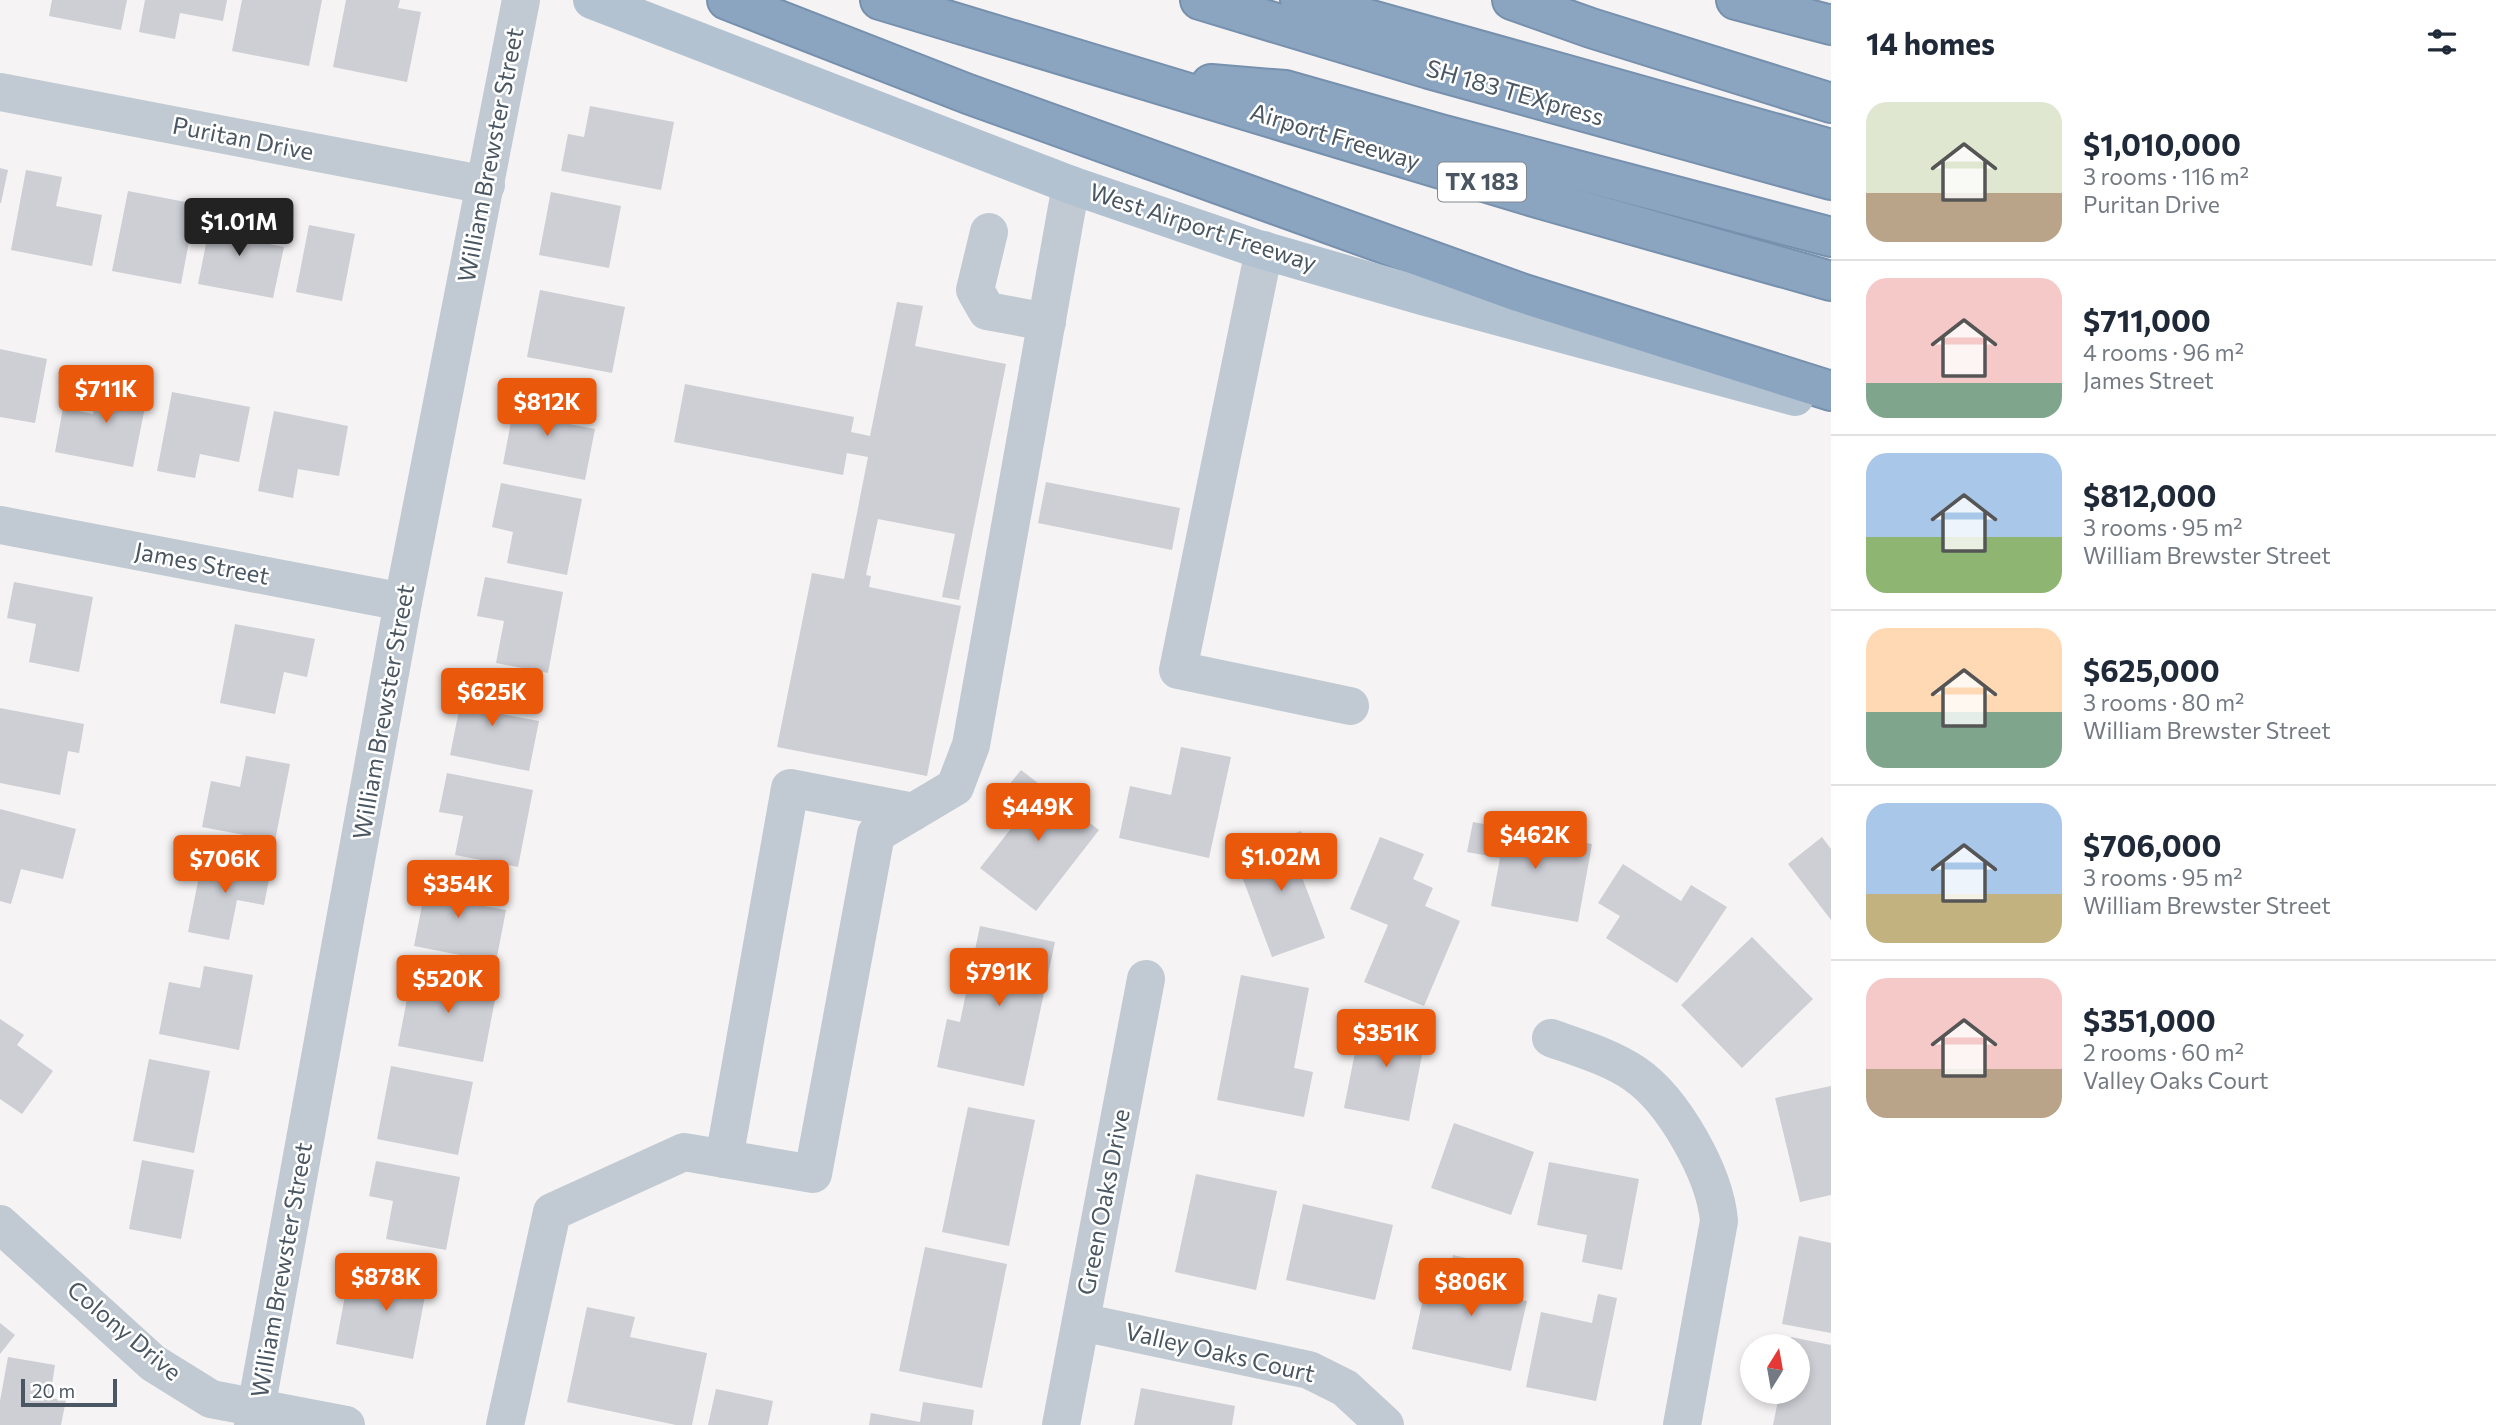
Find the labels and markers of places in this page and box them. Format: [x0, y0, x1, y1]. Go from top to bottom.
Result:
pin: $1.01M [182, 198, 296, 258]
pin: $711K [57, 366, 155, 425]
pin: $812K [498, 378, 596, 438]
pin: $625K [443, 668, 541, 728]
pin: $449K [989, 784, 1087, 843]
pin: $462K [1486, 812, 1584, 871]
pin: $1.02M [1224, 834, 1338, 893]
pin: $706K [176, 836, 274, 895]
pin: $354K [409, 860, 507, 920]
pin: $791K [950, 948, 1048, 1008]
pin: $520K [399, 956, 497, 1015]
pin: $351K [1337, 1010, 1435, 1069]
pin: $878K [337, 1254, 435, 1313]
pin: $806K [1422, 1258, 1520, 1318]

